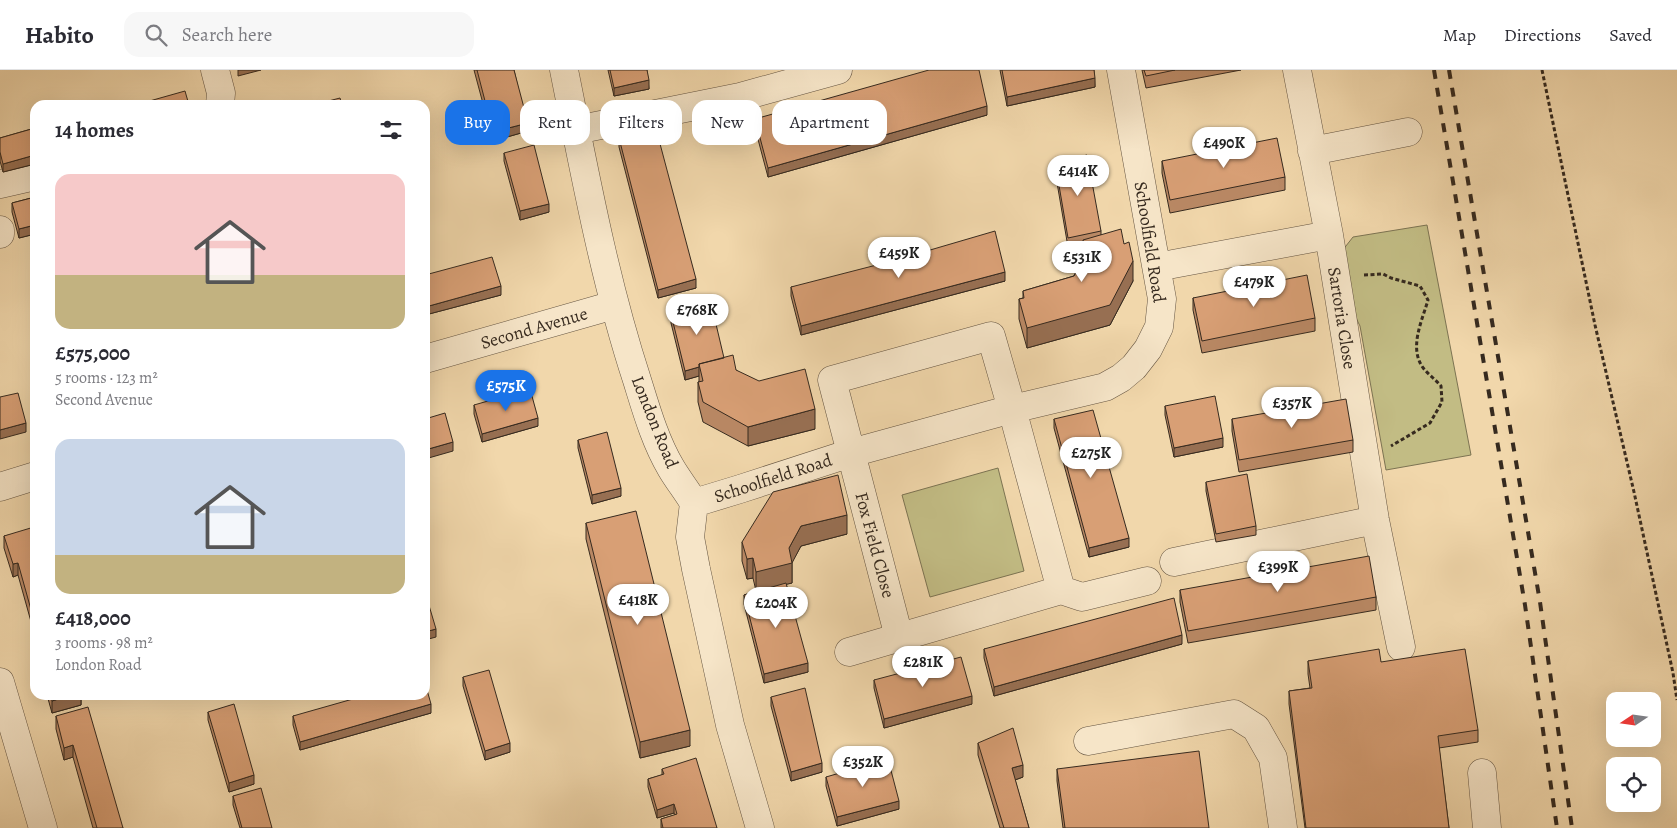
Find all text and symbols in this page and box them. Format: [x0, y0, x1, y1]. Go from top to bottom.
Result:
search box [124, 12, 474, 57]
text: Habito [25, 19, 94, 51]
icon: search [142, 21, 170, 49]
text: Search here [182, 22, 272, 48]
text: Map [1443, 23, 1476, 47]
text: Directions [1504, 23, 1581, 47]
text: Saved [1609, 23, 1652, 47]
chip: Buy [445, 100, 510, 145]
chip: Rent [520, 100, 590, 145]
chip: Filters [600, 100, 682, 145]
chip: New [692, 100, 762, 145]
chip: Apartment [772, 100, 887, 145]
text: 14 homes [55, 116, 134, 144]
icon: filters [377, 116, 405, 144]
pin: £490K [1189, 126, 1259, 169]
text: £490K [1203, 132, 1245, 154]
pin: £414K [1043, 154, 1113, 197]
text: £414K [1058, 160, 1098, 182]
street label: Schoolfield Road [1129, 180, 1171, 305]
icon: home [185, 207, 275, 297]
pin: £459K [864, 236, 934, 279]
pin: £531K [1047, 240, 1117, 283]
text: £459K [879, 242, 919, 264]
text: £531K [1063, 246, 1101, 268]
street label: Sartoria Close [1322, 265, 1362, 371]
pin: £479K [1219, 266, 1289, 308]
text: £479K [1234, 271, 1274, 293]
pin: £768K [662, 294, 732, 336]
text: £768K [677, 299, 717, 321]
street label: Second Avenue [478, 301, 590, 355]
text: £575,000 [55, 339, 130, 367]
text: 5 rooms · 123 m² [55, 367, 158, 389]
pin: £575K [471, 370, 541, 412]
street label: London Road [626, 372, 685, 472]
text: £575K [486, 375, 526, 397]
pin: £357K [1257, 386, 1327, 429]
text: Second Avenue [55, 389, 153, 411]
text: £357K [1272, 392, 1312, 414]
pin: £275K [1056, 436, 1126, 479]
text: £275K [1071, 442, 1111, 464]
street label: Schoolfield Road [711, 448, 835, 508]
icon: home [185, 472, 275, 562]
street label: Fox Field Close [849, 489, 901, 601]
pin: £399K [1243, 550, 1313, 593]
text: £399K [1258, 556, 1298, 578]
pin: £418K [603, 584, 673, 626]
pin: £204K [741, 586, 811, 629]
text: £418K [618, 589, 658, 611]
text: £204K [755, 592, 797, 614]
text: £418,000 [55, 604, 131, 632]
text: 3 rooms · 98 m² [55, 632, 153, 654]
pin: £281K [888, 646, 958, 688]
text: £281K [903, 651, 943, 673]
text: London Road [55, 654, 142, 676]
north arrow [1606, 692, 1661, 748]
map controls [1606, 692, 1661, 812]
pin: £352K [828, 746, 898, 788]
text: £352K [843, 751, 883, 773]
button: locate [1606, 757, 1661, 812]

